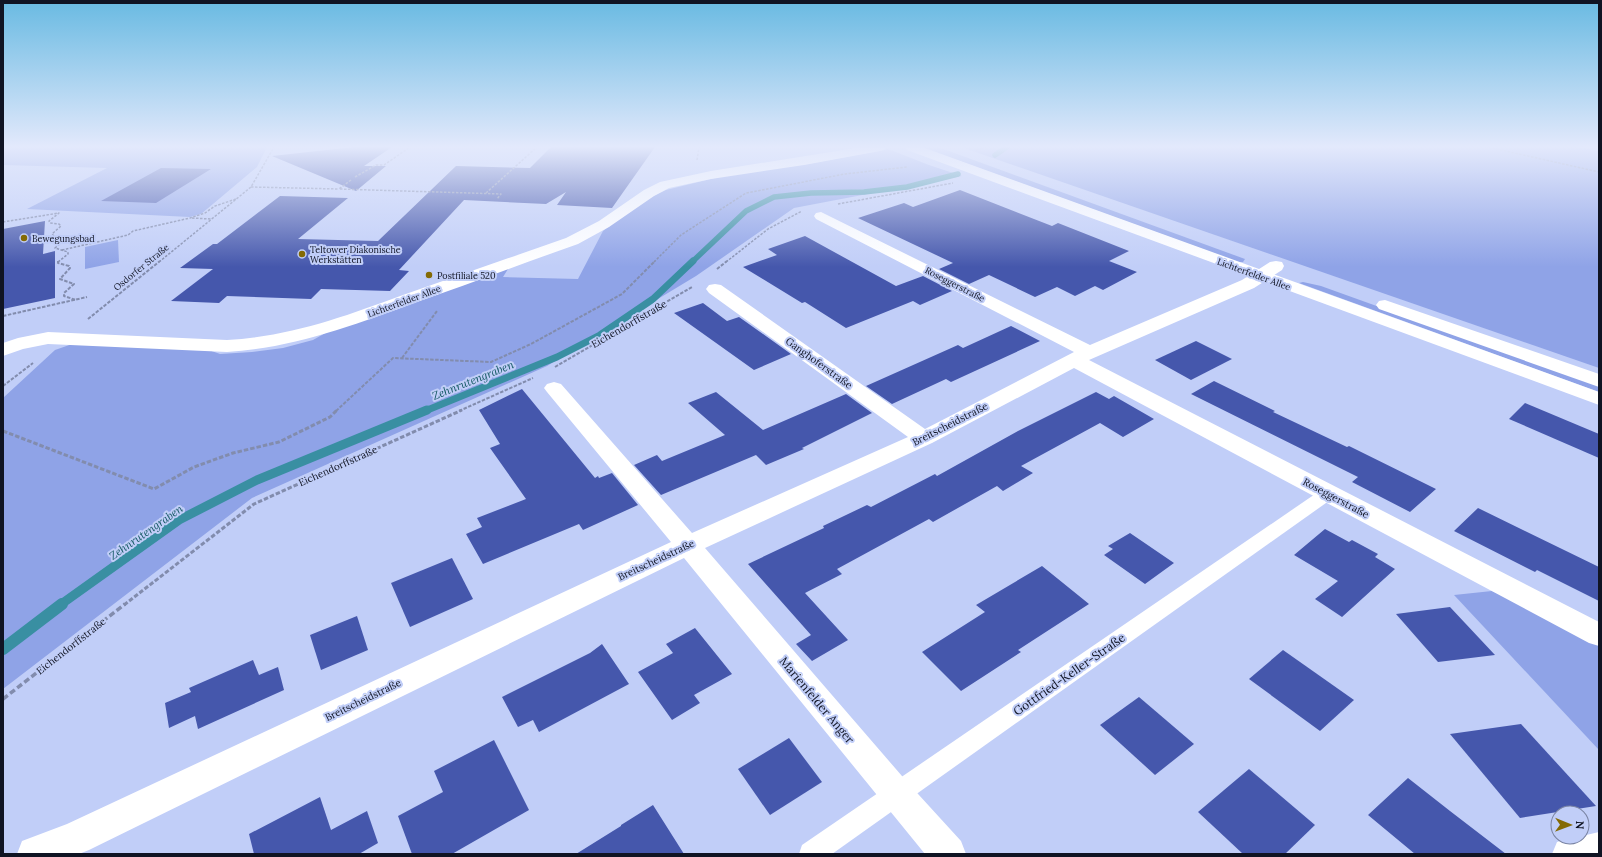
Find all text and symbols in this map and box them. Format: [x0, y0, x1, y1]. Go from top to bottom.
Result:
marker: Bewegungsbad [19, 233, 29, 243]
place label: Bewegungsbad [32, 233, 95, 244]
street label: Osdorfer Straße [111, 241, 171, 293]
place label: Teltower Diakonische Werkstätten [310, 244, 401, 265]
marker: Teltower Diakonische Werkstätten [297, 249, 307, 259]
street label: Lichterfelder Allee [1216, 256, 1292, 292]
street label: Roseggerstraße [923, 264, 987, 304]
marker: Postfiliale 520 [424, 270, 434, 280]
place label: Postfiliale 520 [437, 270, 496, 281]
street label: Lichterfelder Allee [366, 283, 442, 319]
street label: Eichendorffstraße [589, 297, 670, 351]
street label: Ganghoferstraße [783, 334, 855, 392]
water label: Zehnrutengraben [430, 357, 516, 403]
street label: Breitscheidstraße [910, 399, 990, 449]
street label: Eichendorffstraße [297, 443, 380, 489]
street label: Roseggerstraße [1301, 475, 1372, 521]
water label: Zehnrutengraben [106, 501, 186, 563]
street label: Breitscheidstraße [616, 536, 697, 583]
street label: Eichendorffstraße [34, 614, 109, 677]
street label: Gottfried-Keller-Straße [1010, 629, 1128, 718]
street label: Marienfelder Anger [776, 654, 858, 747]
street label: Breitscheidstraße [323, 676, 404, 724]
north arrow [1550, 805, 1590, 845]
text: N [1573, 821, 1587, 830]

